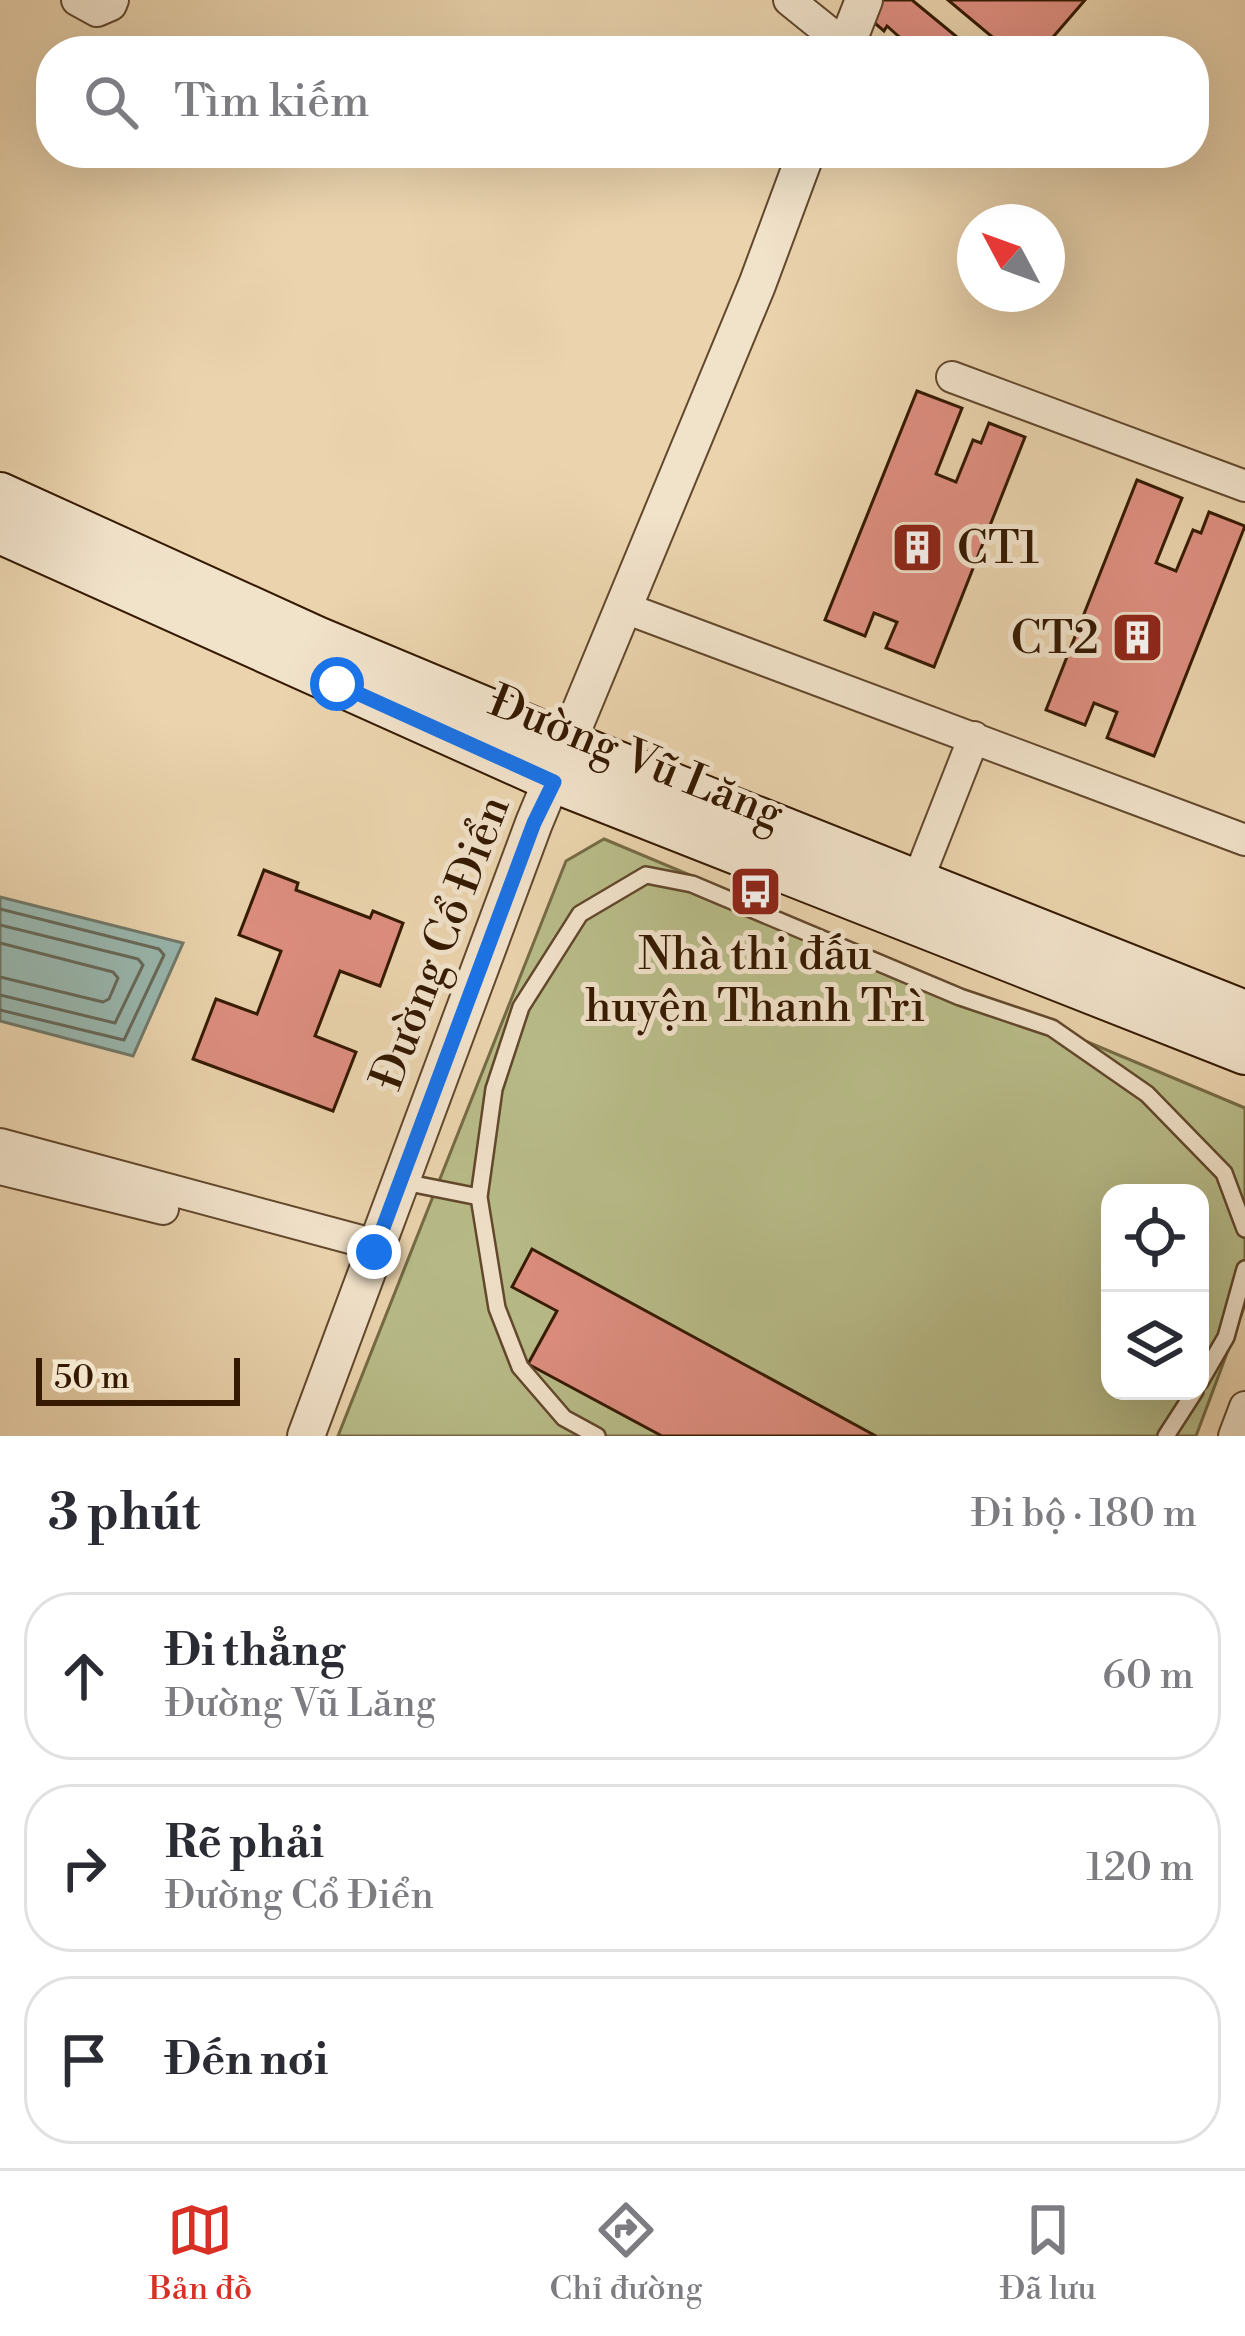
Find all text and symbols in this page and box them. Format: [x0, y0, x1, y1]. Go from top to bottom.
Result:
search box [36, 36, 1209, 168]
icon: search [78, 69, 144, 135]
text: Tìm kiếm [174, 74, 369, 131]
north arrow [957, 204, 1065, 312]
building icon: CT1 [890, 519, 946, 575]
place label: CT1 [957, 521, 1039, 578]
building icon: CT2 [1110, 609, 1166, 665]
place label: CT2 [1011, 611, 1099, 668]
route start [310, 657, 364, 711]
street label: Đường Vũ Lăng [480, 673, 792, 843]
street label: Đường Cổ Điển [359, 788, 524, 1098]
bus stop icon: Nhà thi đấu huyện Thanh Trì [727, 864, 783, 920]
place label: Nhà thi đấu huyện Thanh Trì [585, 927, 925, 1036]
map controls [1101, 1184, 1209, 1400]
button: locate [1101, 1184, 1209, 1292]
route end [347, 1225, 401, 1279]
button: layers [1101, 1292, 1209, 1400]
scale bar [36, 1352, 240, 1405]
text: 50 m [54, 1358, 130, 1399]
text: 3 phút [48, 1482, 200, 1546]
text: Đi bộ · 180 m [971, 1490, 1197, 1539]
text: Đi thẳng [165, 1623, 345, 1680]
icon: ahead [51, 1643, 117, 1709]
text: 60 m [1102, 1652, 1194, 1701]
text: Đường Vũ Lăng [165, 1680, 436, 1729]
text: Rẽ phải [165, 1815, 324, 1872]
icon: right [51, 1835, 117, 1901]
text: 120 m [1086, 1844, 1194, 1893]
text: Đường Cổ Điển [165, 1872, 434, 1921]
icon: arrive [51, 2027, 117, 2093]
text: Đến nơi [165, 2032, 328, 2089]
tab: Bản đồ [149, 2197, 252, 2310]
tab: Chỉ đường [550, 2197, 702, 2310]
tab: Đã lưu [1000, 2197, 1096, 2310]

